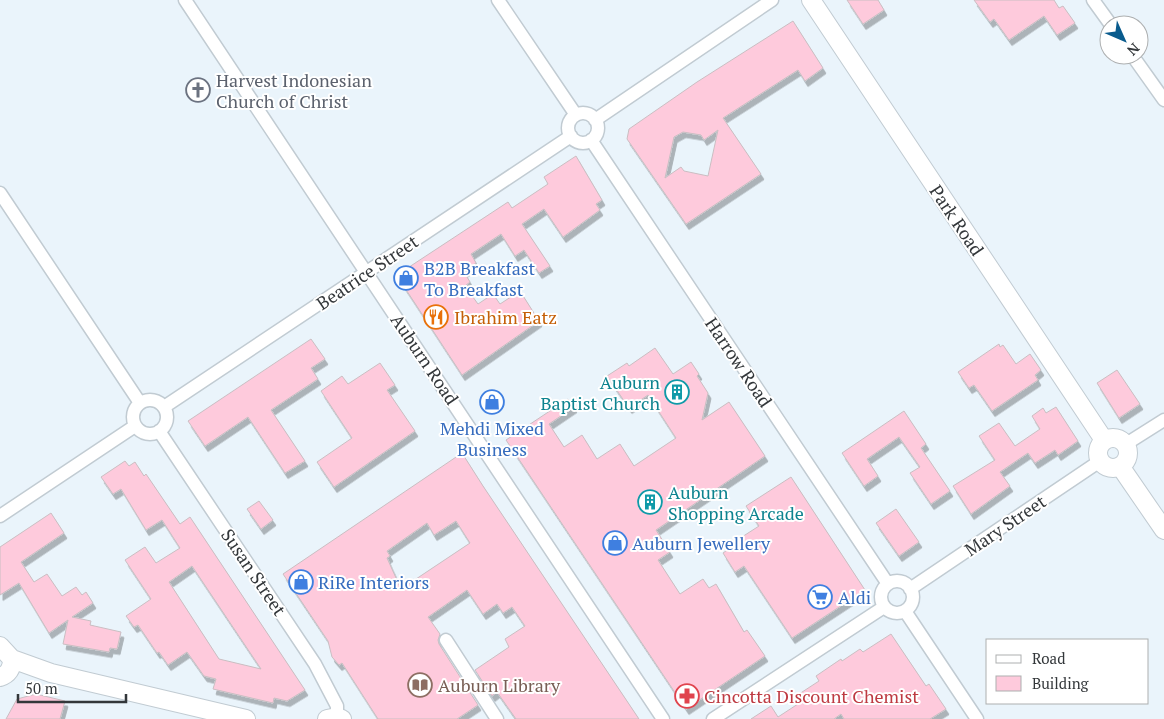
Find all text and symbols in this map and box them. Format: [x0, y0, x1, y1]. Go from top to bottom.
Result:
north arrow [1099, 15, 1149, 65]
text: N [1123, 39, 1144, 60]
place label: Harvest Indonesian Church of Christ [216, 68, 372, 113]
church icon: Harvest Indonesian Church of Christ [185, 77, 211, 103]
street label: Park Road [925, 180, 989, 260]
street label: Beatrice Street [311, 229, 423, 315]
place label: B2B Breakfast To Breakfast [424, 256, 536, 301]
shop icon: B2B Breakfast To Breakfast [393, 265, 419, 291]
restaurant icon: Ibrahim Eatz [423, 304, 449, 330]
place label: Ibrahim Eatz [454, 305, 557, 329]
street label: Auburn Road [386, 309, 464, 409]
street label: Harrow Road [700, 312, 778, 412]
place label: Auburn Baptist Church [541, 370, 660, 415]
building icon: Auburn Baptist Church [664, 379, 690, 405]
shop icon: Mehdi Mixed Business [479, 389, 505, 415]
place label: Mehdi Mixed Business [440, 416, 544, 461]
place label: Auburn Shopping Arcade [668, 480, 804, 525]
building icon: Auburn Shopping Arcade [637, 489, 663, 515]
street label: Mary Street [960, 489, 1051, 561]
street label: Susan Street [216, 524, 292, 620]
shop icon: Auburn Jewellery [602, 530, 628, 556]
place label: Auburn Jewellery [632, 531, 771, 555]
shop icon: RiRe Interiors [288, 569, 314, 595]
place label: RiRe Interiors [318, 570, 429, 594]
supermarket icon: Aldi [807, 584, 833, 610]
place label: Aldi [838, 585, 871, 609]
legend [986, 639, 1149, 704]
text: Road [1032, 648, 1065, 668]
scale bar [18, 672, 125, 704]
library icon: Auburn Library [407, 672, 433, 698]
place label: Auburn Library [438, 673, 561, 697]
text: Building [1032, 673, 1090, 693]
text: 50 m [25, 678, 58, 698]
pharmacy icon: Cincotta Discount Chemist [674, 683, 700, 709]
place label: Cincotta Discount Chemist [704, 684, 919, 708]

